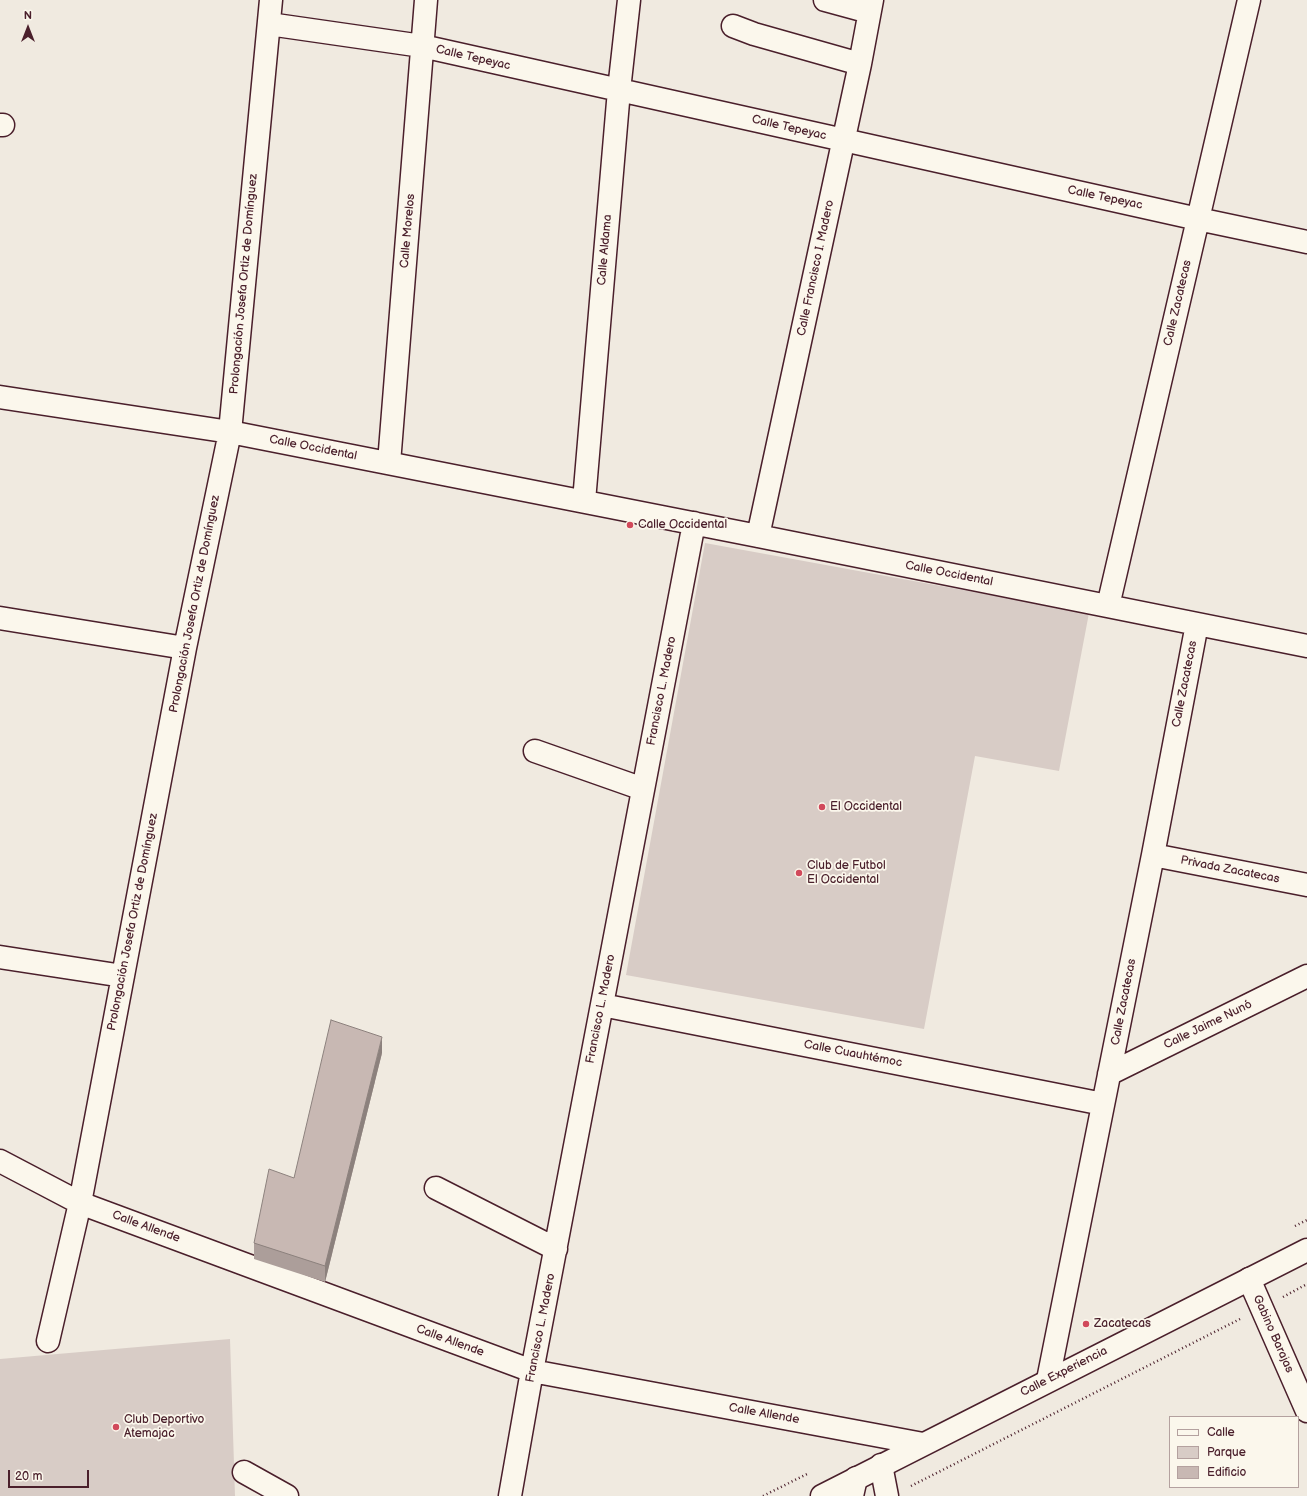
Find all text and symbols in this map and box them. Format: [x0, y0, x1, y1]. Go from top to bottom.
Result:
north arrow [8, 8, 48, 48]
text: N [24, 9, 32, 22]
street label: Calle Tepeyac [434, 42, 512, 74]
street label: Calle Tepeyac [750, 112, 828, 144]
street label: Prolongación Josefa Ortiz de Domínguez [227, 173, 261, 395]
street label: Calle Tepeyac [1066, 183, 1144, 213]
street label: Calle Morelos [398, 193, 418, 269]
street label: Calle Francisco I. Madero [795, 199, 837, 337]
street label: Calle Aldama [595, 214, 615, 286]
street label: Calle Zacatecas [1161, 259, 1195, 347]
street label: Calle Occidental [268, 432, 358, 464]
street label: Prolongación Josefa Ortiz de Domínguez [167, 494, 223, 714]
place label: Calle Occidental [638, 518, 727, 532]
marker: Calle Occidental [625, 520, 635, 530]
street label: Calle Occidental [904, 558, 994, 590]
street label: Francisco L. Madero [644, 635, 680, 747]
street label: Calle Zacatecas [1170, 640, 1200, 728]
place label: El Occidental [830, 800, 902, 814]
marker: El Occidental [817, 802, 827, 812]
street label: Prolongación Josefa Ortiz de Domínguez [105, 812, 161, 1032]
street label: Privada Zacatecas [1179, 853, 1281, 887]
place label: Club de Futbol El Occidental [807, 859, 886, 887]
marker: Club de Futbol El Occidental [794, 868, 804, 878]
street label: Francisco L. Madero [583, 953, 619, 1065]
street label: Calle Zacatecas [1109, 958, 1139, 1046]
street label: Calle Jaime Nunó [1162, 997, 1254, 1053]
street label: Calle Cuauhtémoc [803, 1037, 903, 1071]
street label: Calle Allende [110, 1208, 182, 1246]
street label: Francisco L. Madero [523, 1272, 559, 1384]
street label: Gabino Barajas [1249, 1293, 1297, 1375]
place label: Zacatecas [1094, 1317, 1151, 1331]
marker: Zacatecas [1081, 1319, 1091, 1329]
street label: Calle Allende [414, 1322, 486, 1360]
street label: Calle Experiencia [1018, 1344, 1110, 1400]
street label: Calle Allende [728, 1401, 800, 1427]
place label: Club Deportivo Atemajac [124, 1413, 204, 1441]
legend [1169, 1416, 1299, 1488]
marker: Club Deportivo Atemajac [111, 1422, 121, 1432]
text: Calle [1207, 1425, 1235, 1440]
text: Parque [1207, 1445, 1246, 1460]
scale bar [10, 1462, 91, 1488]
text: Edificio [1207, 1465, 1246, 1480]
text: 20 m [15, 1469, 42, 1484]

